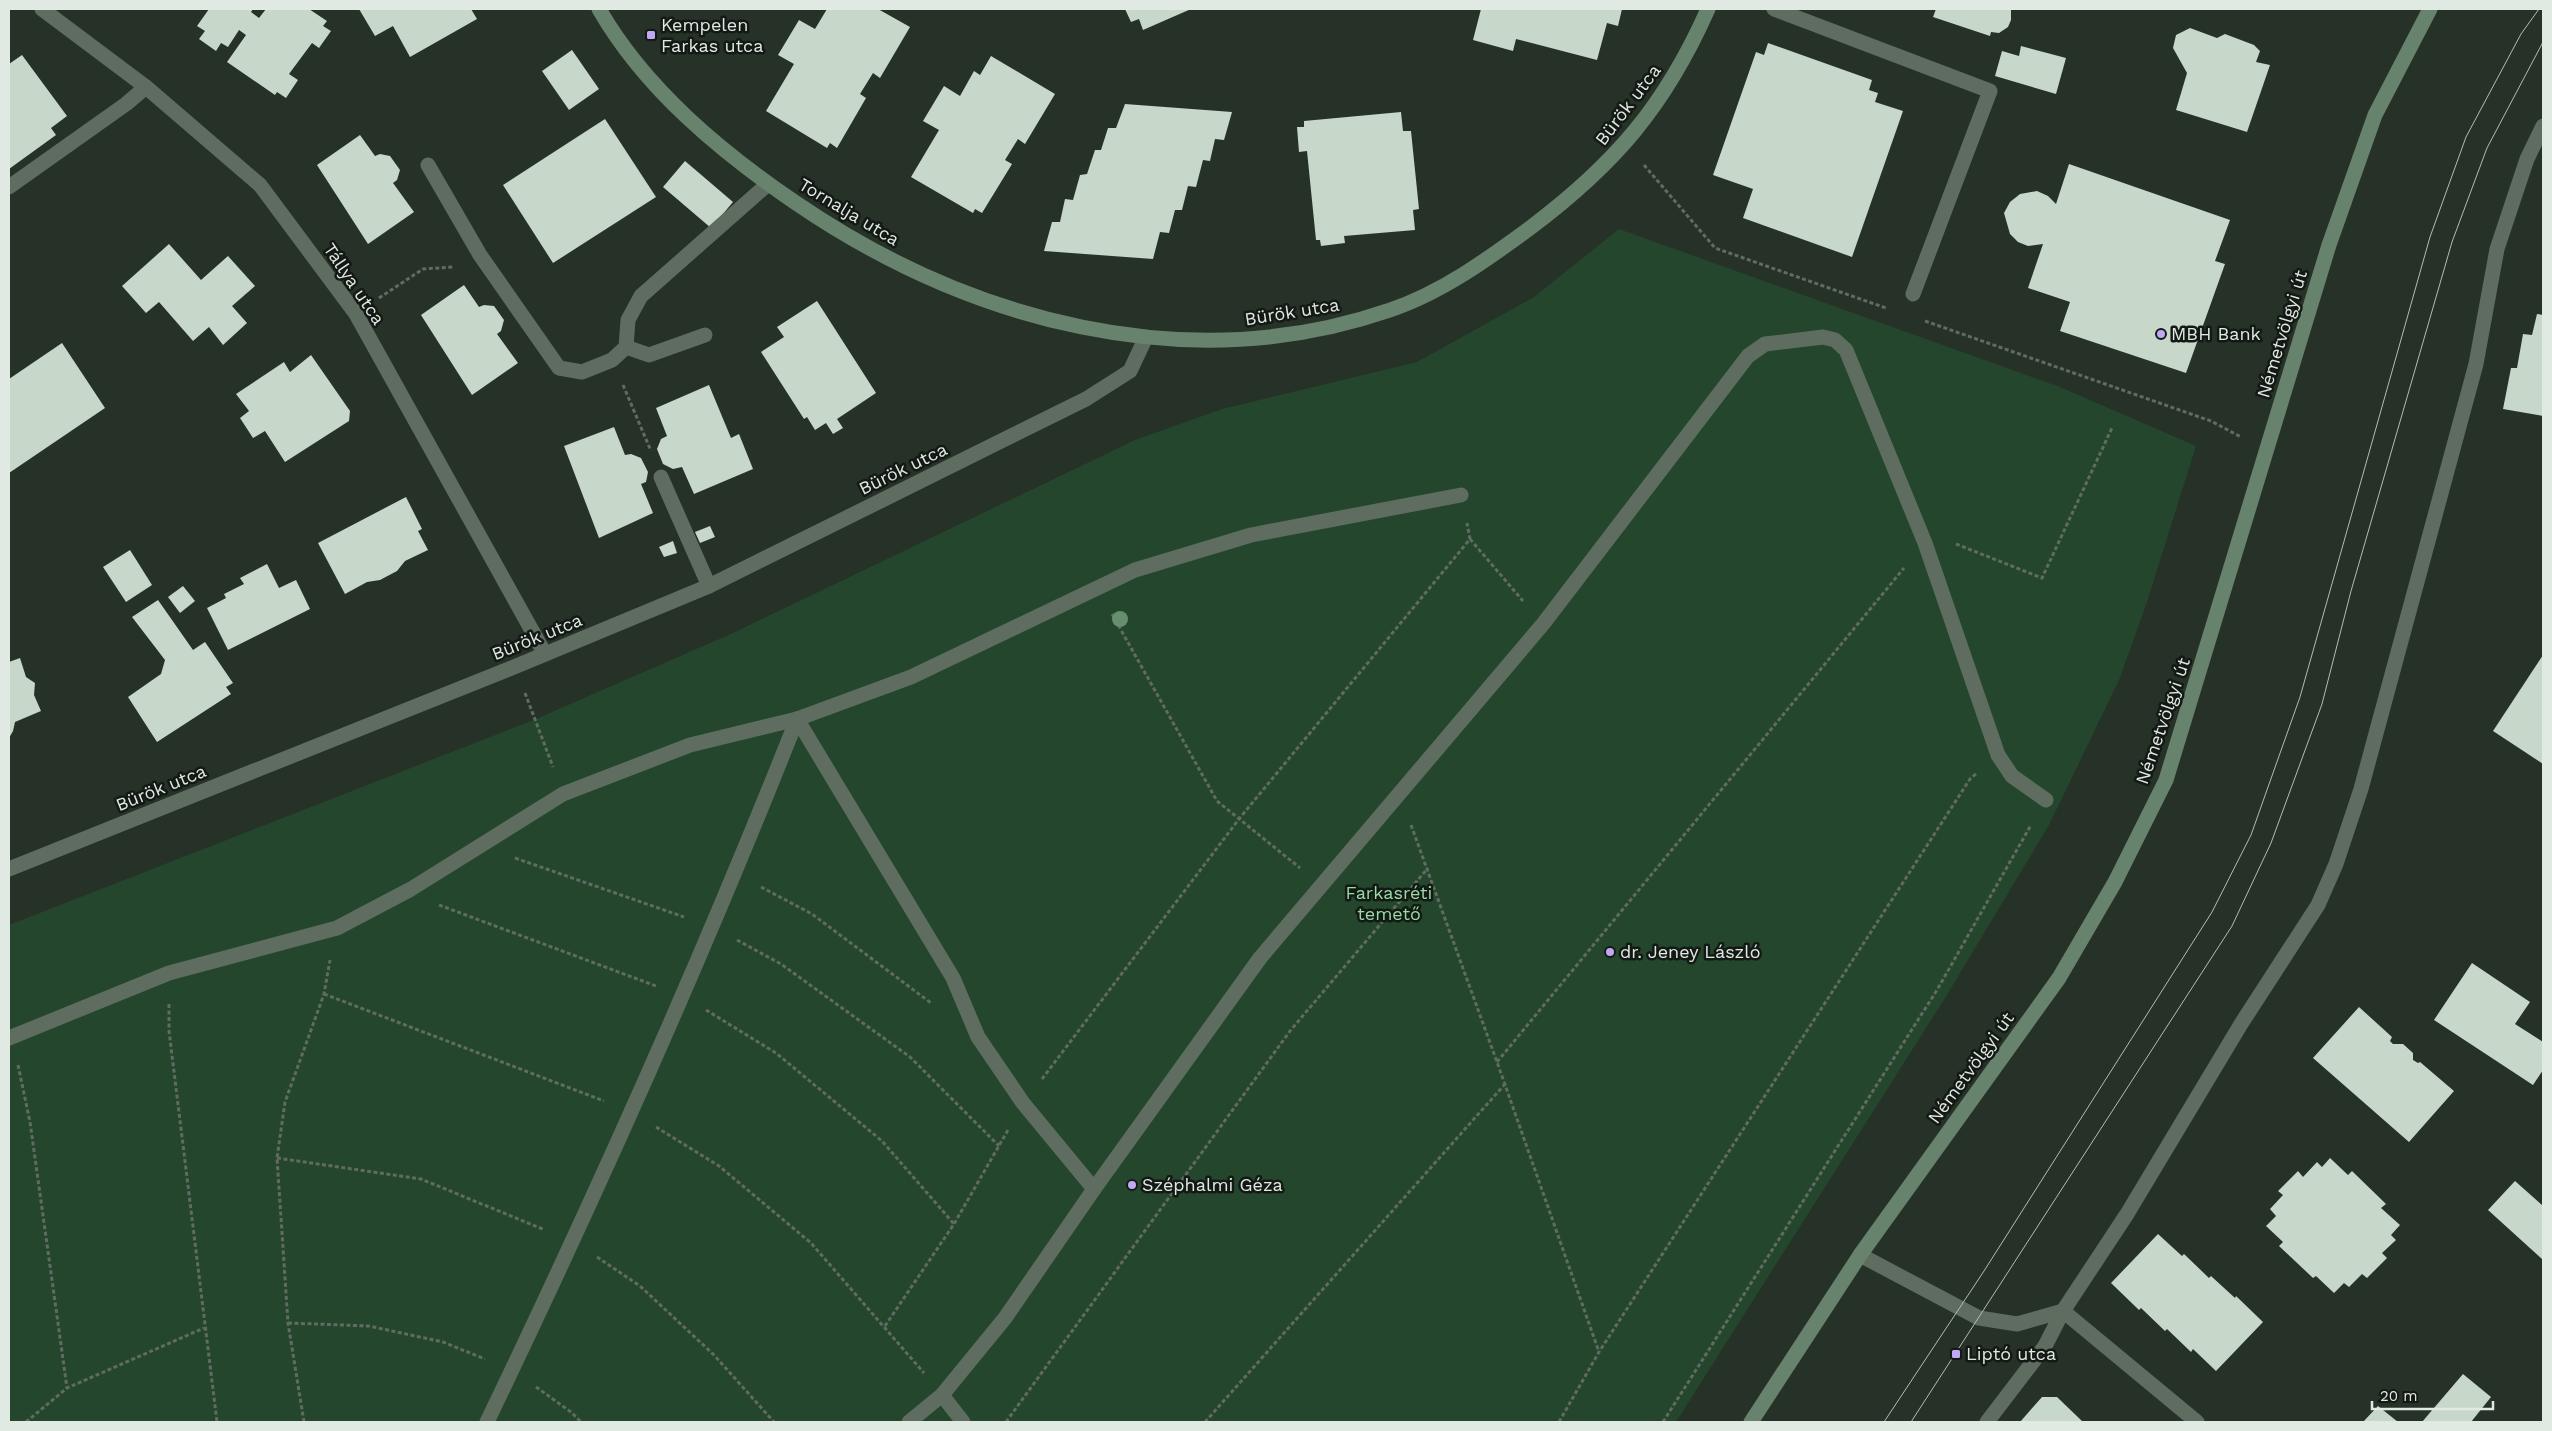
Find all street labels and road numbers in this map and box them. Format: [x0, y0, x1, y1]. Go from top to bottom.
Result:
street label: Bürök utca [1590, 60, 1665, 149]
street label: Tornalja utca [795, 173, 903, 250]
street label: Tállya utca [320, 239, 389, 328]
street label: Németvölgyi út [2252, 267, 2311, 400]
street label: Bürök utca [1243, 294, 1341, 329]
street label: Bürök utca [855, 438, 950, 499]
street label: Bürök utca [489, 609, 585, 664]
street label: Németvölgyi út [2131, 654, 2194, 787]
street label: Bürök utca [113, 760, 209, 815]
street label: Németvölgyi út [1923, 1008, 2018, 1127]

